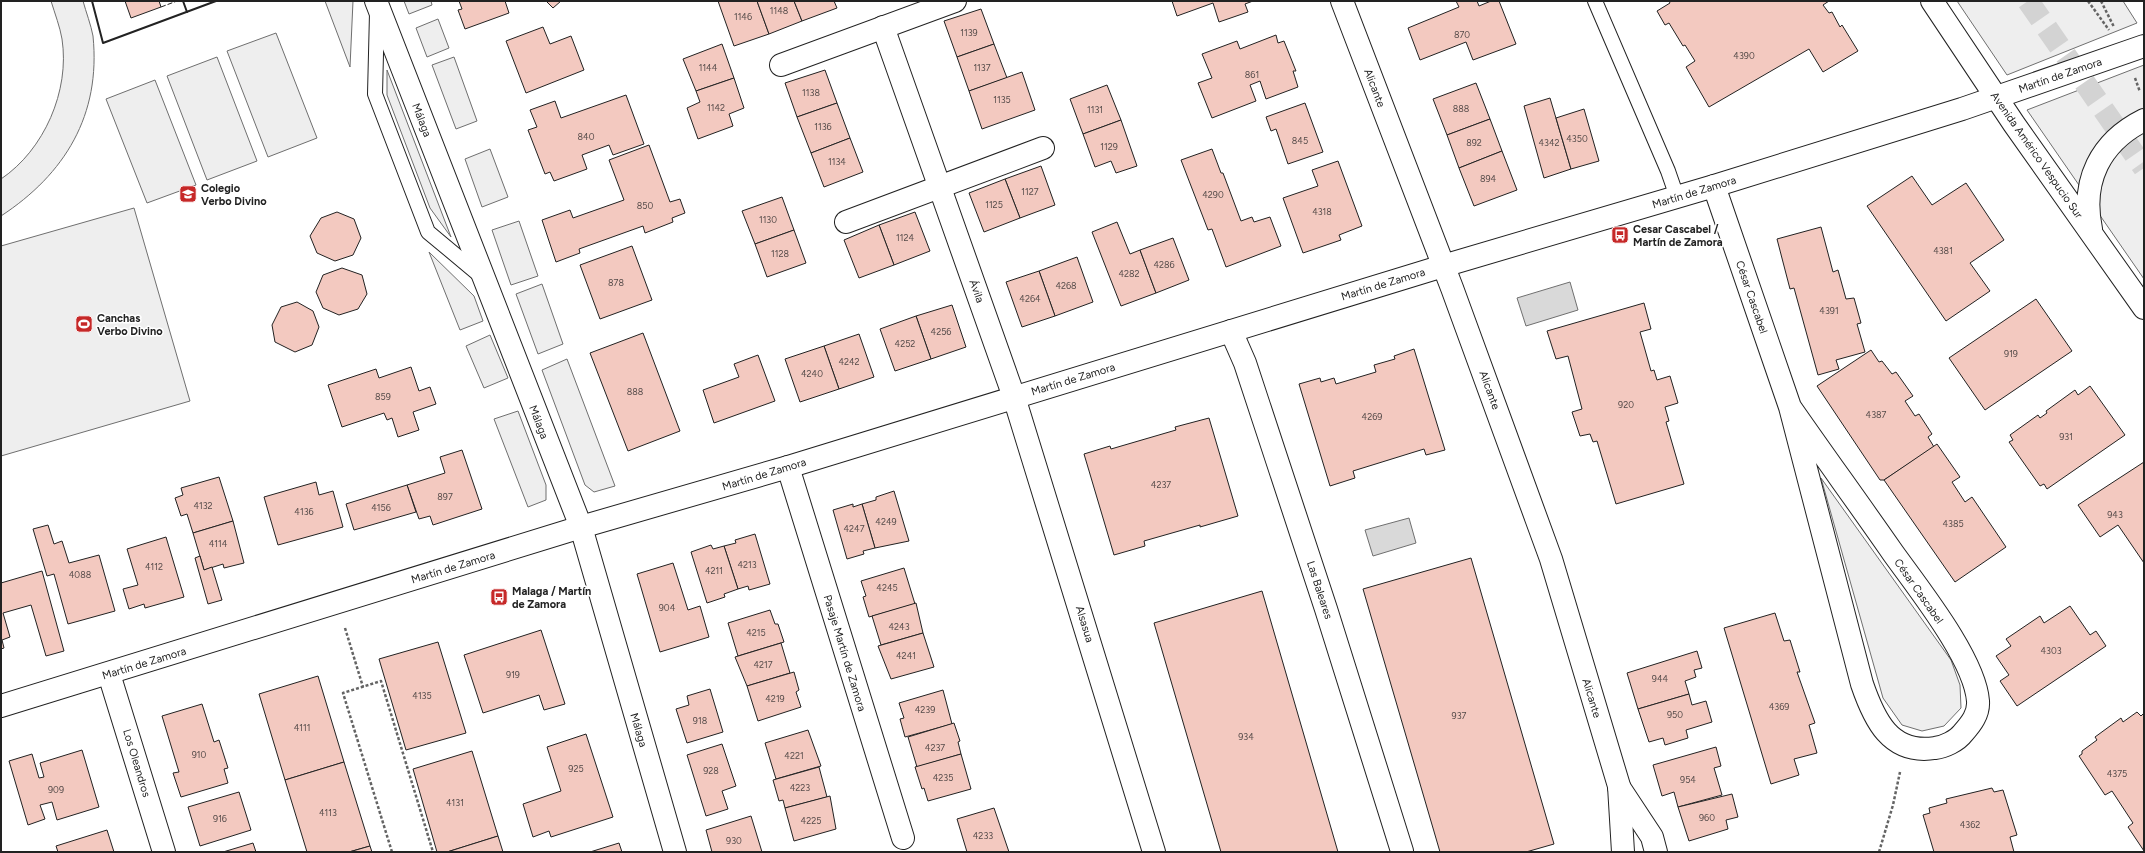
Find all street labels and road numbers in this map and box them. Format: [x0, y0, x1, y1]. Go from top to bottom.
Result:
street label: Martín de Zamora [2017, 55, 2103, 96]
street label: Alicante [1361, 67, 1388, 109]
street label: Avenida Américo Vespucio Sur [1988, 89, 2086, 221]
street label: Málaga [409, 102, 434, 139]
street label: Martín de Zamora [1651, 174, 1738, 211]
street label: César Cascabel [1733, 259, 1770, 335]
street label: Martín de Zamora [1340, 266, 1427, 303]
street label: Ávila [966, 278, 987, 304]
street label: Martín de Zamora [1030, 361, 1117, 398]
street label: Alicante [1477, 369, 1503, 411]
street label: Málaga [526, 404, 551, 441]
street label: Martín de Zamora [721, 456, 808, 493]
street label: Martín de Zamora [410, 549, 497, 586]
street label: César Cascabel [1891, 556, 1946, 626]
street label: Las Baleares [1304, 559, 1335, 621]
street label: Pasaje Martín de Zamora [821, 593, 868, 713]
street label: Alsasua [1073, 604, 1096, 644]
street label: Martín de Zamora [101, 645, 188, 682]
street label: Alicante [1579, 677, 1604, 719]
street label: Málaga [627, 712, 650, 749]
street label: Los Oleandros [120, 728, 153, 799]

